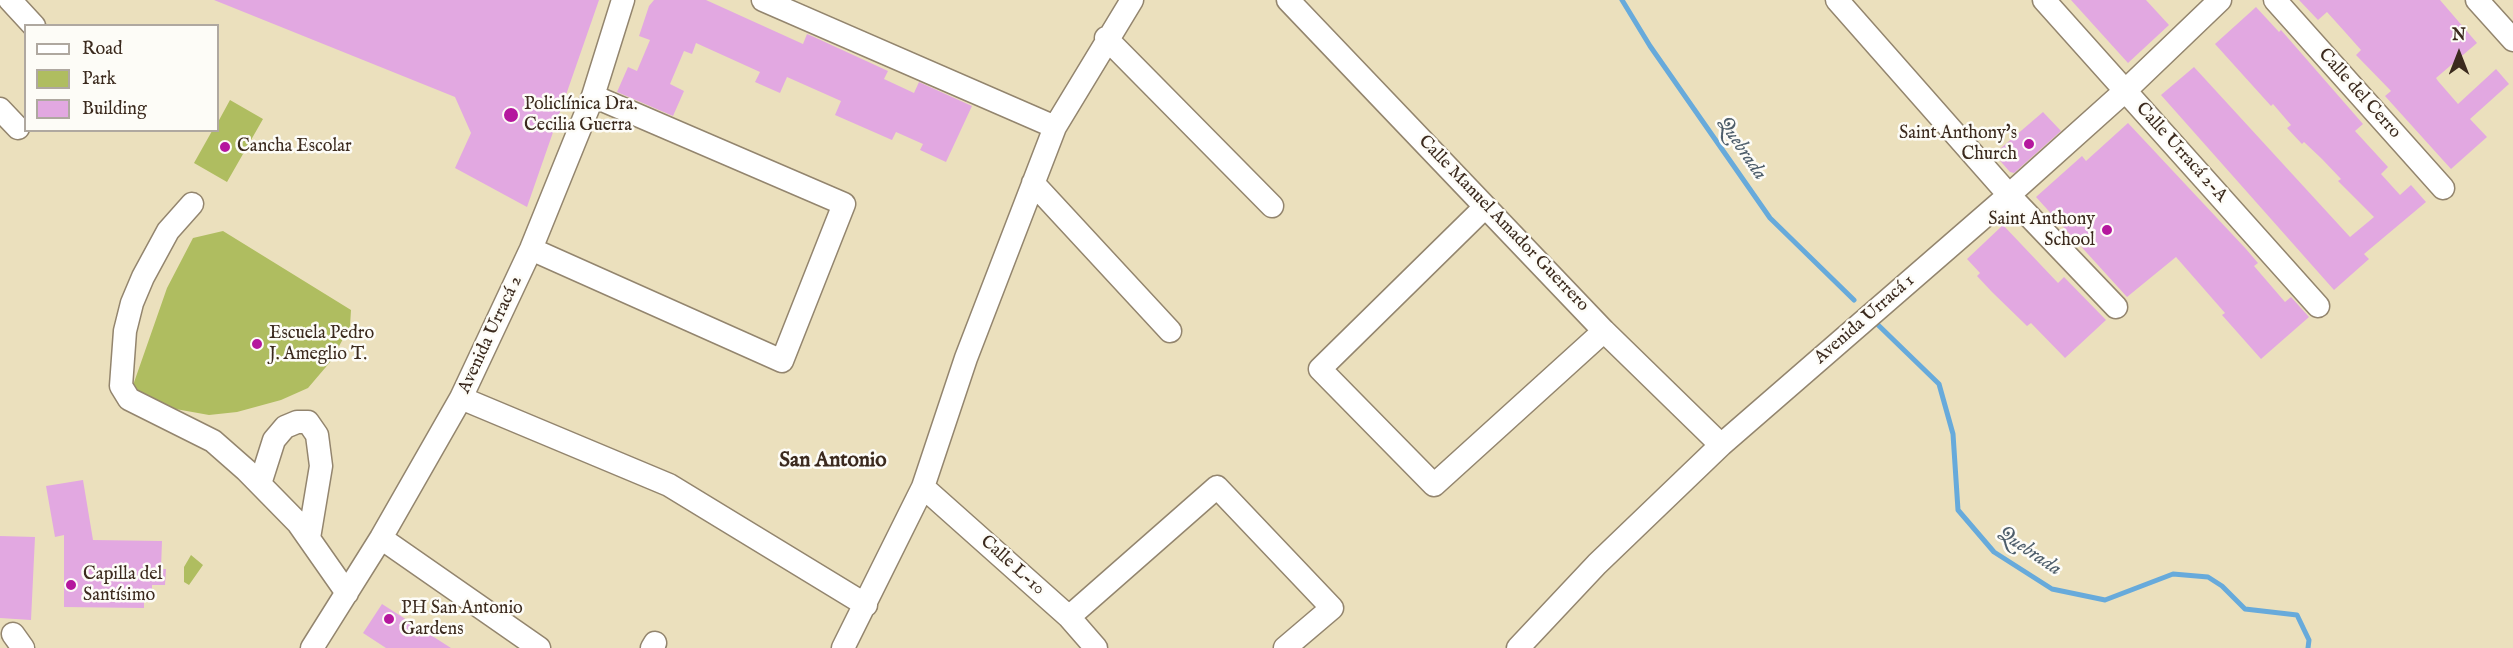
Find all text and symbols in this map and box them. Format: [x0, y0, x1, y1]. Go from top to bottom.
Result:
legend [24, 24, 219, 132]
north arrow [2429, 24, 2489, 84]
text: N [2452, 26, 2466, 46]
text: Road [82, 38, 123, 61]
street label: Calle del Cerro [2313, 45, 2405, 143]
text: Park [82, 68, 116, 91]
place label: Policlínica Dra. Cecilia Guerra [524, 94, 638, 136]
text: Building [82, 98, 147, 121]
street label: Calle Urracá 2-A [2131, 99, 2231, 207]
marker: Policlínica Dra. Cecilia Guerra [502, 106, 520, 124]
water label: Quebrada [1711, 113, 1771, 185]
place label: Saint Anthony's Church [1899, 123, 2017, 166]
street label: Calle Manuel Amador Guerrero [1413, 131, 1593, 317]
place label: Cancha Escolar [237, 136, 352, 158]
marker: Saint Anthony's Church [2022, 137, 2036, 151]
marker: Cancha Escolar [218, 140, 232, 154]
place label: Saint Anthony School [1988, 209, 2095, 252]
marker: Saint Anthony School [2100, 223, 2114, 237]
street label: Avenida Urracá 1 [1811, 271, 1919, 369]
street label: Avenida Urracá 2 [454, 273, 528, 397]
place label: Escuela Pedro J. Ameglio T. [269, 323, 374, 366]
marker: Escuela Pedro J. Ameglio T. [250, 337, 264, 351]
district label: San Antonio [779, 449, 887, 475]
water label: Quebrada [1993, 522, 2065, 582]
street label: Calle L-10 [975, 531, 1049, 601]
place label: Capilla del Santísimo [83, 564, 163, 606]
marker: Capilla del Santísimo [64, 578, 78, 592]
place label: PH San Antonio Gardens [401, 598, 523, 640]
marker: PH San Antonio Gardens [382, 612, 396, 626]

